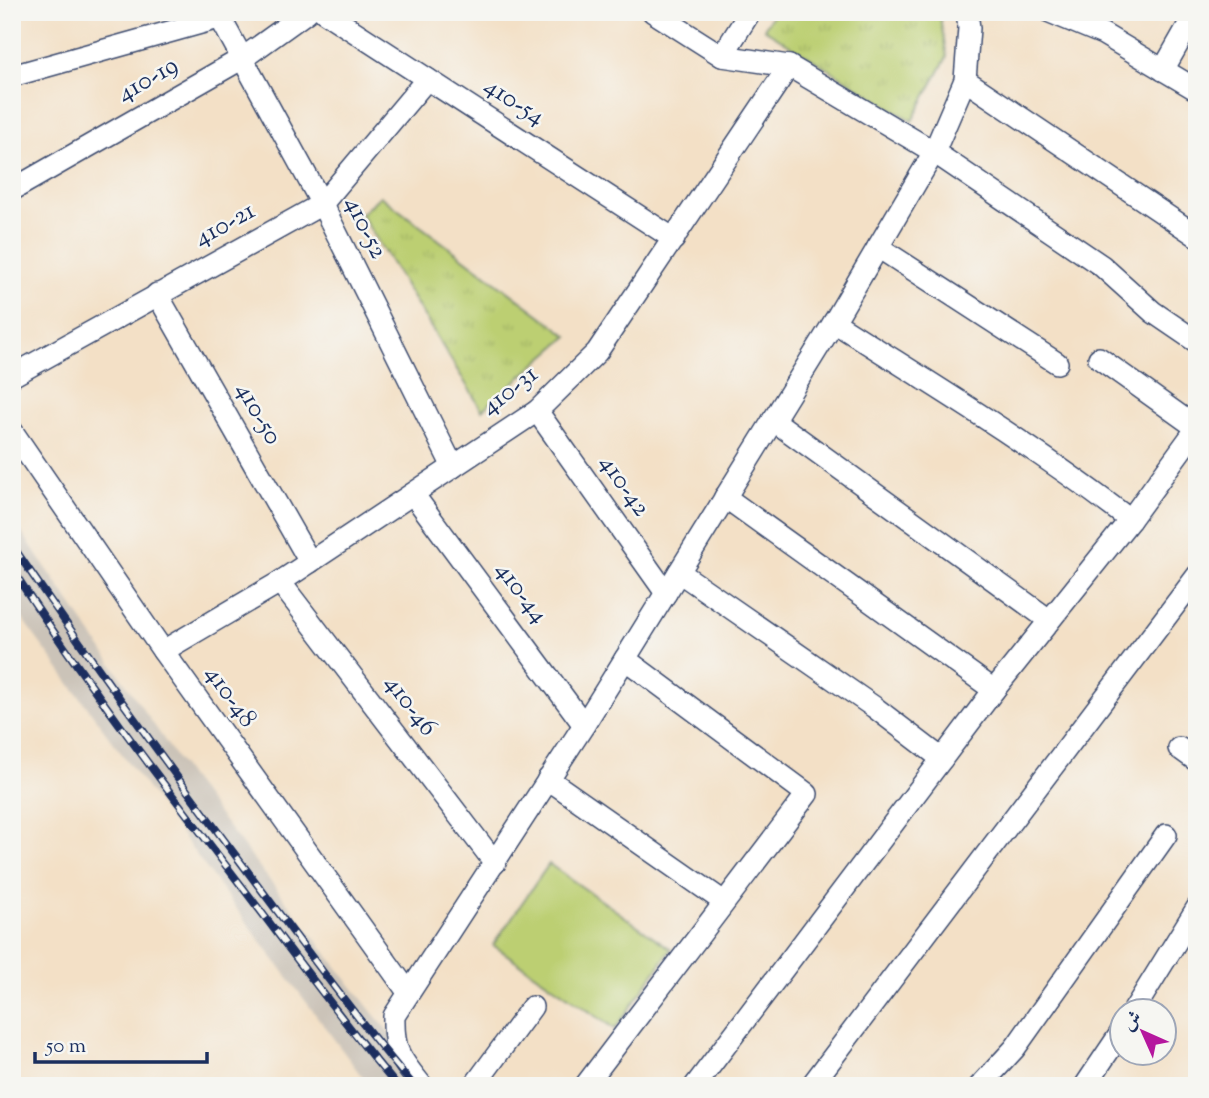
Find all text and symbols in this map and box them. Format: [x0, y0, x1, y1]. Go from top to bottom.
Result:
street label: 410-19 [111, 48, 185, 112]
street label: 410-54 [476, 68, 552, 136]
street label: 410-52 [334, 191, 396, 265]
street label: 410-21 [188, 193, 263, 257]
street label: 410-31 [474, 357, 547, 425]
street label: 410-50 [225, 376, 291, 452]
street label: 410-42 [589, 447, 659, 525]
street label: 410-44 [485, 554, 557, 632]
street label: 410-48 [195, 658, 265, 736]
street label: 410-46 [375, 667, 445, 745]
north arrow [1108, 996, 1178, 1066]
text: ش [1117, 1006, 1149, 1038]
scale bar [35, 1021, 206, 1065]
text: 50 m [45, 1032, 86, 1062]

